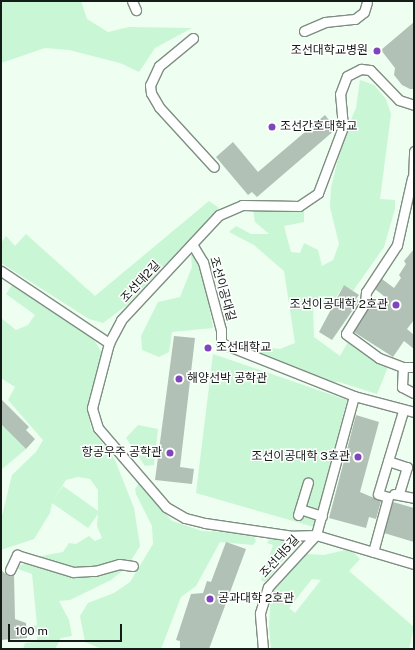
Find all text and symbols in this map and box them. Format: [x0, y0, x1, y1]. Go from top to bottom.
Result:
place label: 조선대학교병원 [291, 44, 368, 58]
marker: 조선대학교병원 [371, 45, 383, 57]
place label: 조선간호대학교 [280, 120, 357, 134]
marker: 조선간호대학교 [267, 122, 277, 132]
street label: 조선이공대길 [206, 255, 238, 323]
street label: 조선대2길 [118, 258, 164, 306]
place label: 조선이공대학 2호관 [290, 298, 388, 312]
marker: 조선이공대학 2호관 [391, 300, 401, 310]
place label: 조선대학교 [216, 341, 271, 355]
marker: 조선대학교 [203, 343, 213, 353]
place label: 해양선박 공학관 [187, 372, 267, 386]
marker: 해양선박 공학관 [174, 374, 184, 384]
place label: 항공우주 공학관 [82, 446, 162, 460]
marker: 항공우주 공학관 [165, 448, 175, 458]
place label: 조선이공대학 3호관 [251, 450, 350, 464]
marker: 조선이공대학 3호관 [353, 452, 363, 462]
street label: 조선대5길 [257, 533, 303, 581]
place label: 공과대학 2호관 [218, 592, 294, 606]
marker: 공과대학 2호관 [205, 594, 215, 604]
scale bar [10, 616, 124, 642]
text: 100 m [15, 624, 48, 638]

